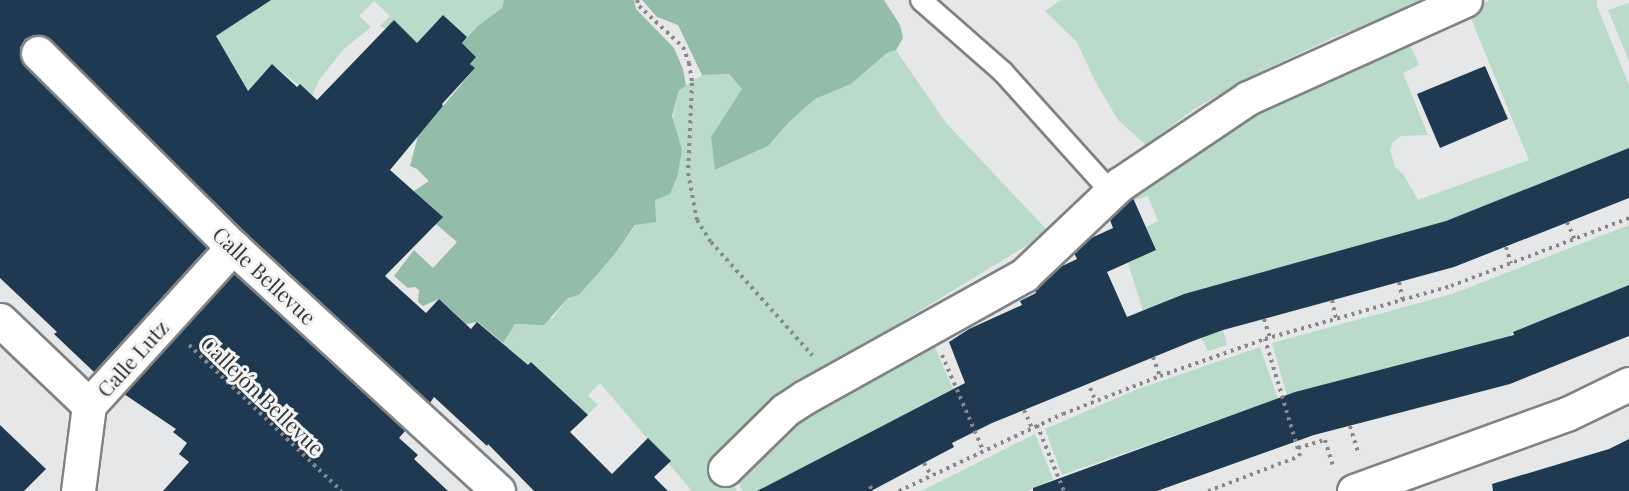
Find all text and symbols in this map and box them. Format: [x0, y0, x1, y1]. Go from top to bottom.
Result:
street label: Calle Bellevue [208, 221, 322, 329]
street label: Calle Lutz [91, 314, 173, 402]
street label: Callejón Bellevue [196, 330, 330, 460]

